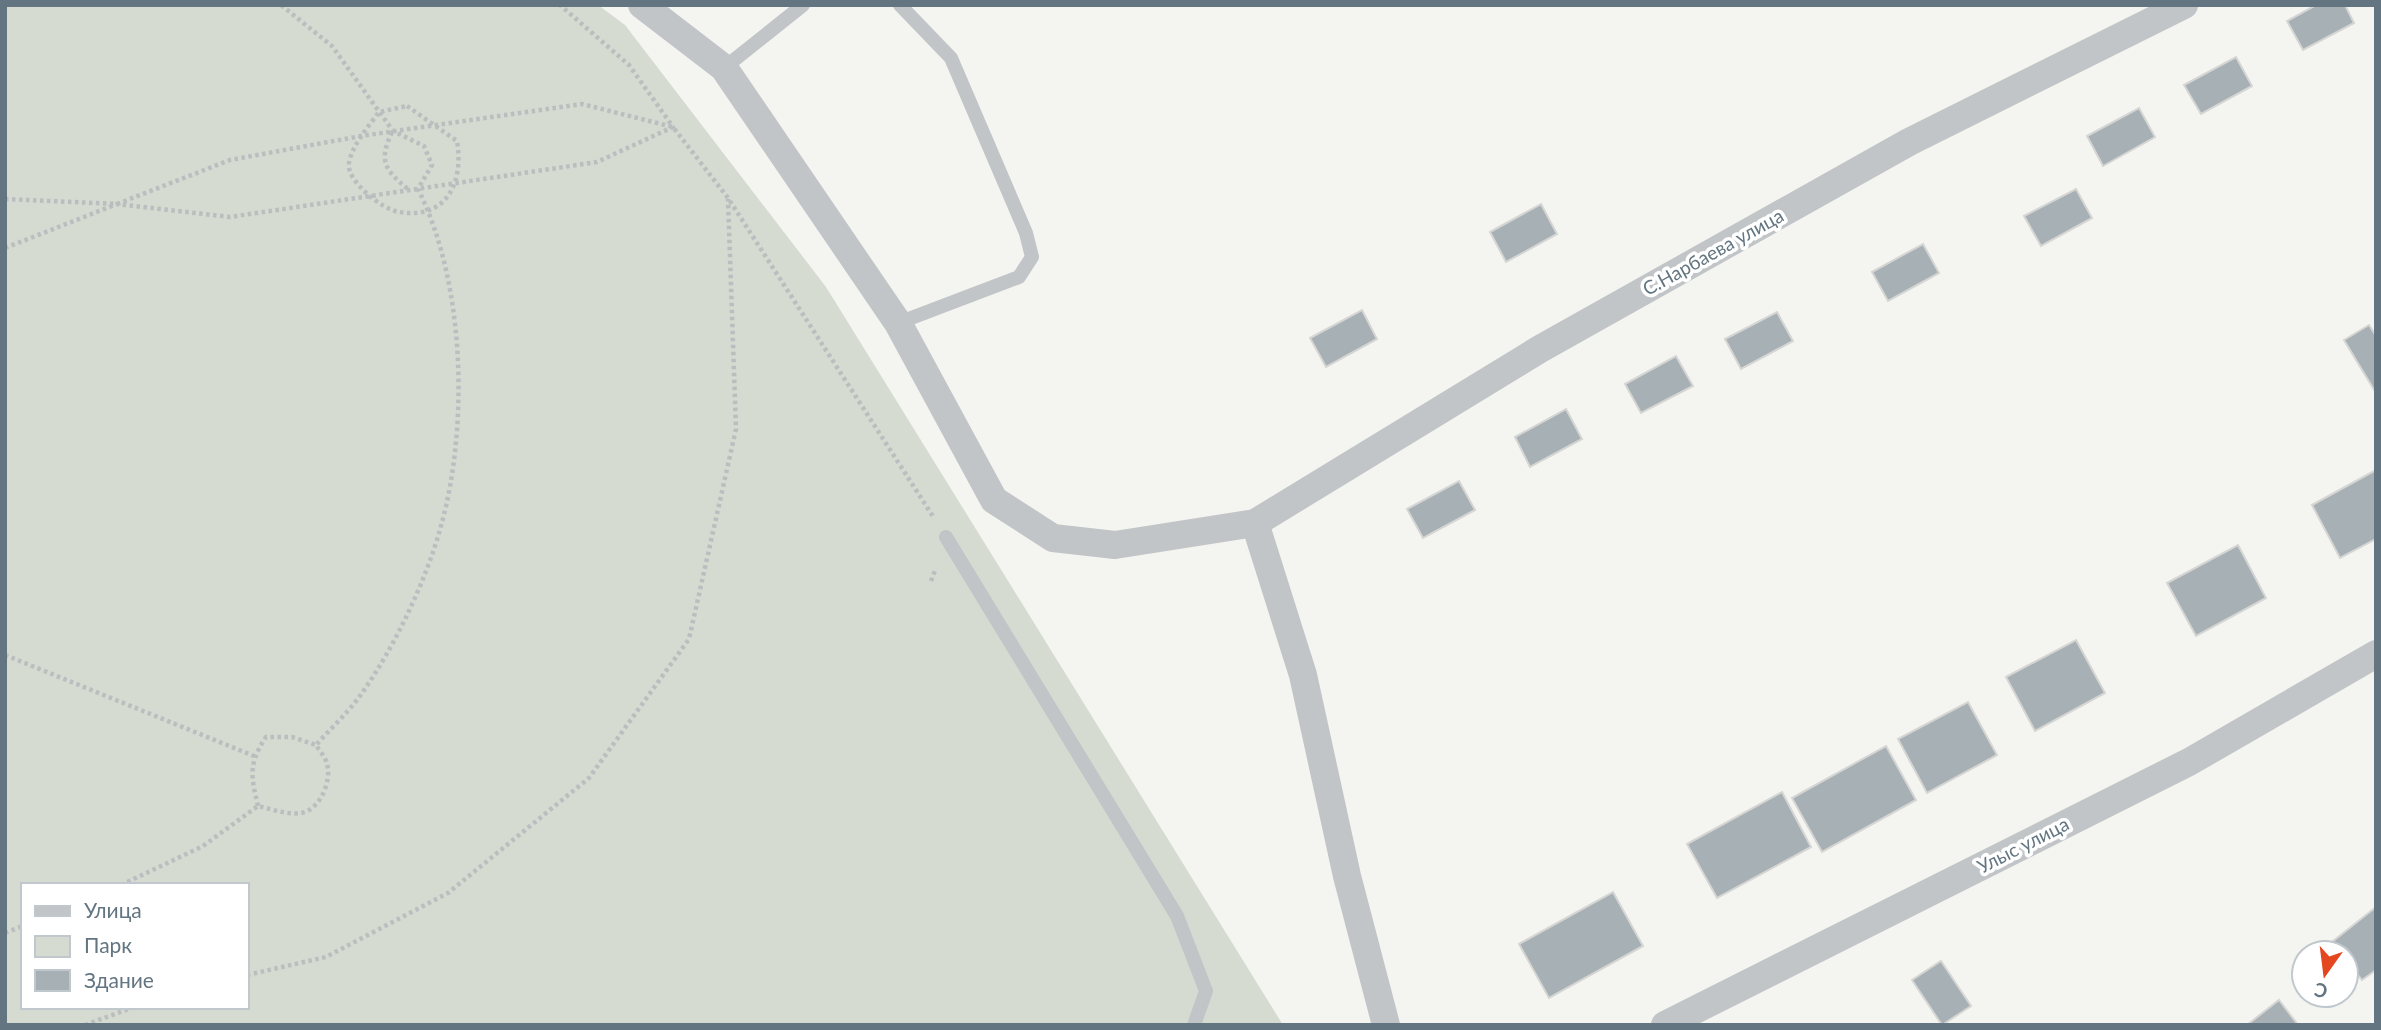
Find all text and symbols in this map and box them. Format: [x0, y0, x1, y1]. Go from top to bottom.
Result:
street label: С.Нарбаева улица [1638, 203, 1787, 300]
street label: Улыс улица [1973, 812, 2073, 877]
legend [21, 883, 248, 1009]
text: Улица [84, 897, 142, 922]
text: Парк [84, 932, 132, 957]
north arrow [2290, 939, 2360, 1009]
text: Здание [84, 967, 154, 992]
text: С [2311, 978, 2330, 1004]

